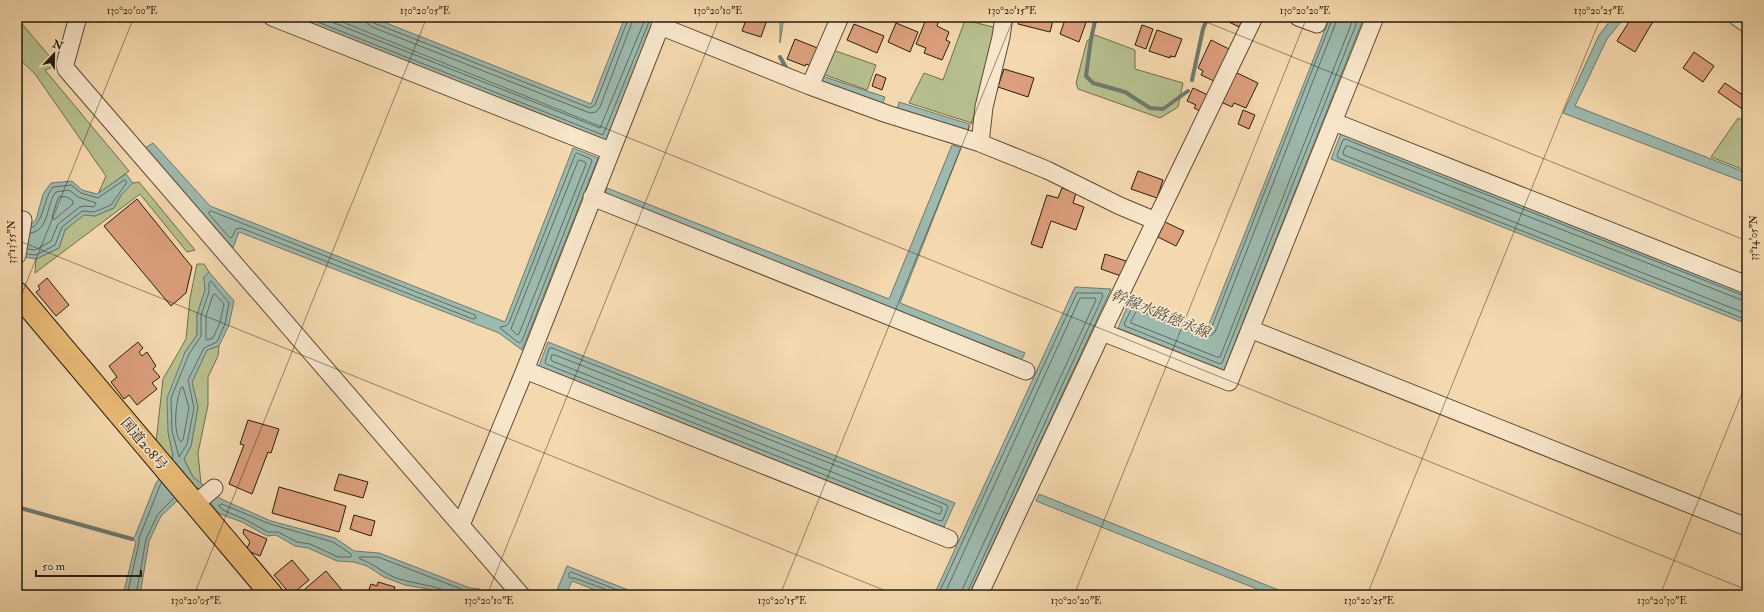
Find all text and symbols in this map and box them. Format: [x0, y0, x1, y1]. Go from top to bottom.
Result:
text: 130°20'00"E [107, 5, 157, 17]
text: 130°20'05"E [400, 5, 450, 17]
text: 130°20'10"E [693, 5, 743, 17]
text: 130°20'15"E [988, 5, 1036, 17]
text: 130°20'20"E [1280, 5, 1330, 17]
text: 130°20'25"E [1574, 5, 1624, 17]
north arrow [34, 34, 74, 74]
text: N [50, 37, 66, 53]
text: 33°14'05"N [1748, 215, 1760, 261]
text: 33°13'55"N [6, 220, 18, 264]
water label: 幹線水路徳永線 [1108, 286, 1214, 343]
street label: 国道208号 [117, 414, 171, 474]
scale bar [36, 552, 141, 578]
text: 50 m [42, 559, 66, 574]
text: 130°20'05"E [171, 595, 221, 607]
text: 130°20'10"E [464, 595, 514, 607]
text: 130°20'15"E [758, 595, 806, 607]
text: 130°20'20"E [1051, 595, 1101, 607]
text: 130°20'25"E [1344, 595, 1394, 607]
text: 130°20'30"E [1637, 595, 1687, 607]

